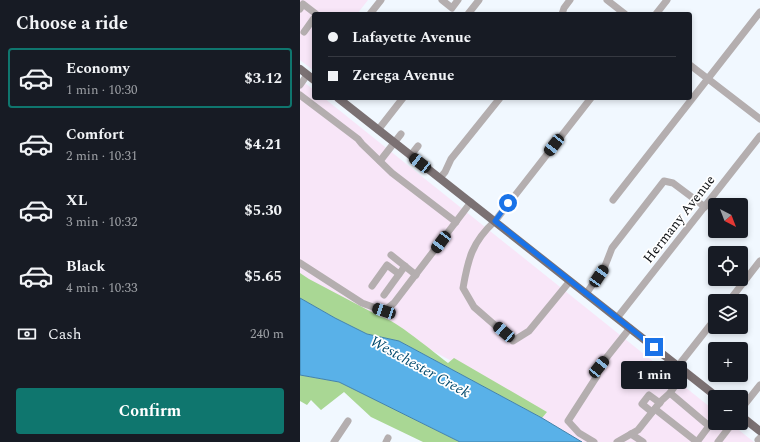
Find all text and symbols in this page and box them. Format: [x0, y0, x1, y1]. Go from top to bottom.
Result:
text: Choose a ride [16, 10, 128, 37]
text: Lafayette Avenue [352, 26, 471, 49]
text: Economy [66, 57, 130, 80]
icon: car [18, 60, 54, 96]
text: Zerega Avenue [352, 64, 454, 87]
text: $3.12 [244, 67, 282, 90]
text: 1 min · 10:30 [66, 80, 138, 100]
text: Comfort [66, 123, 124, 146]
icon: car [18, 126, 54, 162]
car [542, 132, 566, 158]
text: $4.21 [244, 133, 282, 156]
text: 2 min · 10:31 [66, 146, 138, 166]
car [407, 151, 433, 175]
street label: Hermany Avenue [638, 170, 720, 268]
text: XL [66, 189, 87, 212]
icon: car [18, 192, 54, 228]
route start [499, 194, 517, 212]
north arrow [708, 198, 748, 238]
map controls [708, 198, 748, 430]
text: $5.30 [244, 199, 282, 222]
text: 3 min · 10:32 [66, 212, 138, 232]
car [429, 229, 453, 255]
button: locate [708, 246, 748, 286]
text: Black [66, 255, 105, 278]
icon: car [18, 258, 54, 294]
car [587, 263, 611, 289]
text: $5.65 [244, 265, 282, 288]
text: 4 min · 10:33 [66, 278, 138, 298]
button: layers [708, 294, 748, 334]
car [371, 302, 397, 320]
car [491, 320, 517, 344]
icon: cash [16, 323, 38, 345]
text: Cash [48, 323, 81, 346]
text: 240 m [250, 324, 284, 344]
water label: Westchester Creek [366, 330, 474, 404]
route end [645, 338, 663, 356]
button: + [708, 342, 748, 382]
car [587, 354, 611, 380]
callout: 1 min [621, 361, 687, 389]
text: 1 min [637, 365, 671, 385]
button: Confirm [16, 388, 284, 434]
button: − [708, 390, 748, 430]

